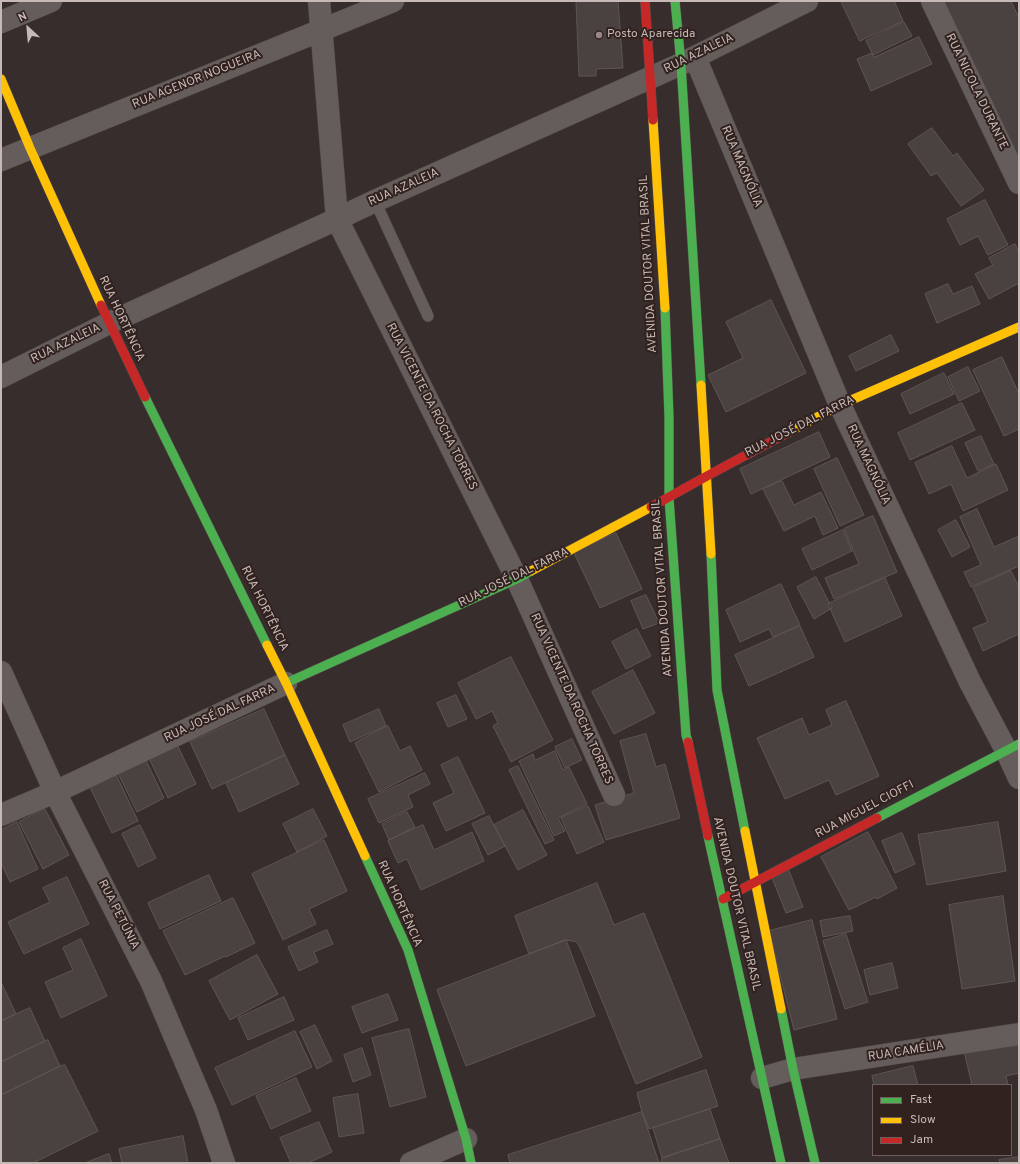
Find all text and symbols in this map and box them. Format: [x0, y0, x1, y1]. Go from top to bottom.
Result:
north arrow [8, 8, 48, 48]
text: N [16, 9, 29, 25]
place label: Posto Aparecida [607, 28, 695, 42]
marker: Posto Aparecida [594, 30, 604, 40]
street label: RUA AZALEIA [662, 31, 736, 77]
street label: RUA NICOLA DURANTE [942, 32, 1010, 152]
street label: RUA AGENOR NOGUEIRA [131, 48, 263, 112]
street label: RUA MAGNÓLIA [717, 124, 765, 210]
street label: RUA AZALEIA [367, 166, 441, 210]
street label: AVENIDA DOUTOR VITAL BRASIL [637, 175, 661, 353]
street label: RUA HORTÊNCIA [95, 274, 147, 364]
street label: RUA AZALEIA [29, 321, 103, 367]
street label: RUA VICENTE DA ROCHA TORRES [382, 321, 480, 493]
street label: RUA JOSÉ DAL FARRA [743, 393, 857, 461]
street label: RUA MAGNÓLIA [843, 422, 893, 508]
street label: AVENIDA DOUTOR VITAL BRASIL [650, 499, 676, 677]
street label: RUA JOSÉ DAL FARRA [456, 545, 572, 611]
street label: RUA HORTÊNCIA [237, 564, 291, 654]
street label: RUA VICENTE DA ROCHA TORRES [527, 611, 615, 787]
street label: RUA JOSÉ DAL FARRA [162, 682, 278, 746]
street label: RUA MIGUEL CIOFFI [813, 778, 917, 842]
street label: AVENIDA DOUTOR VITAL BRASIL [709, 816, 763, 992]
street label: RUA HORTÊNCIA [374, 859, 424, 949]
street label: RUA PETÚNIA [94, 878, 142, 952]
street label: RUA CAMÉLIA [867, 1039, 945, 1065]
legend [872, 1084, 1012, 1156]
text: Fast [910, 1092, 932, 1108]
text: Slow [910, 1112, 936, 1128]
text: Jam [910, 1132, 933, 1148]

